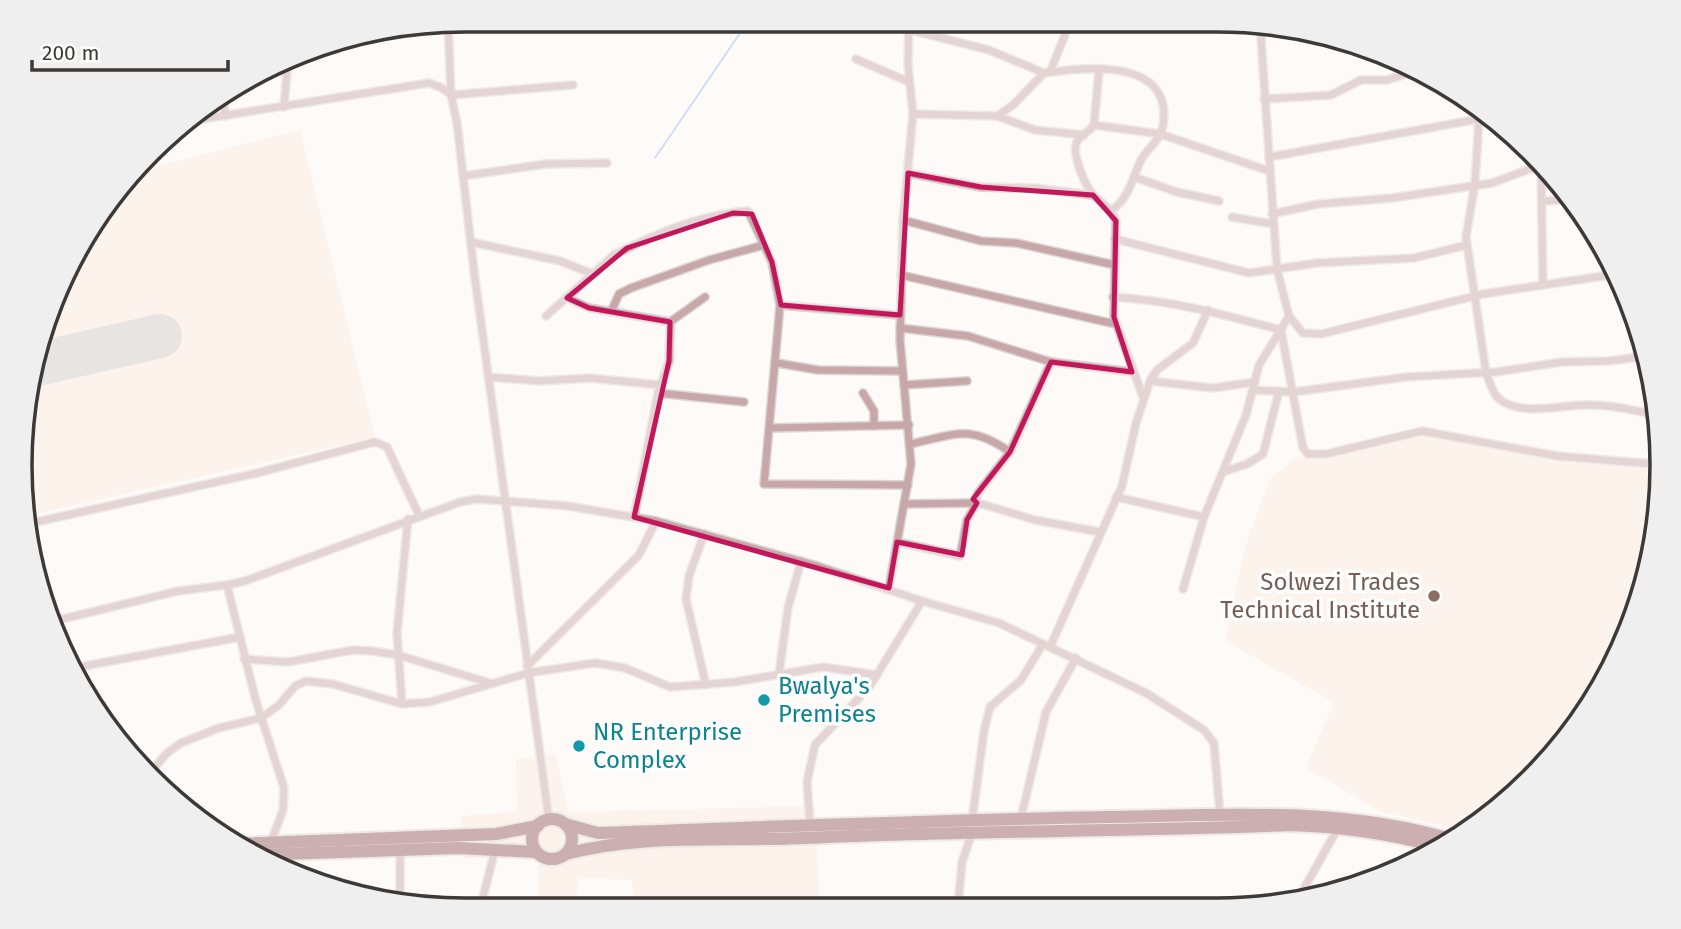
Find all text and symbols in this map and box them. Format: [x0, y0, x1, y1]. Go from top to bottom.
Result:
scale bar [32, 28, 228, 72]
text: 200 m [42, 40, 99, 66]
place label: Solwezi Trades Technical Institute [1220, 568, 1420, 624]
marker: Solwezi Trades Technical Institute [1426, 588, 1442, 604]
place label: Bwalya's Premises [778, 672, 876, 728]
marker: Bwalya's Premises [756, 692, 772, 708]
place label: NR Enterprise Complex [593, 718, 742, 774]
marker: NR Enterprise Complex [571, 738, 587, 754]

